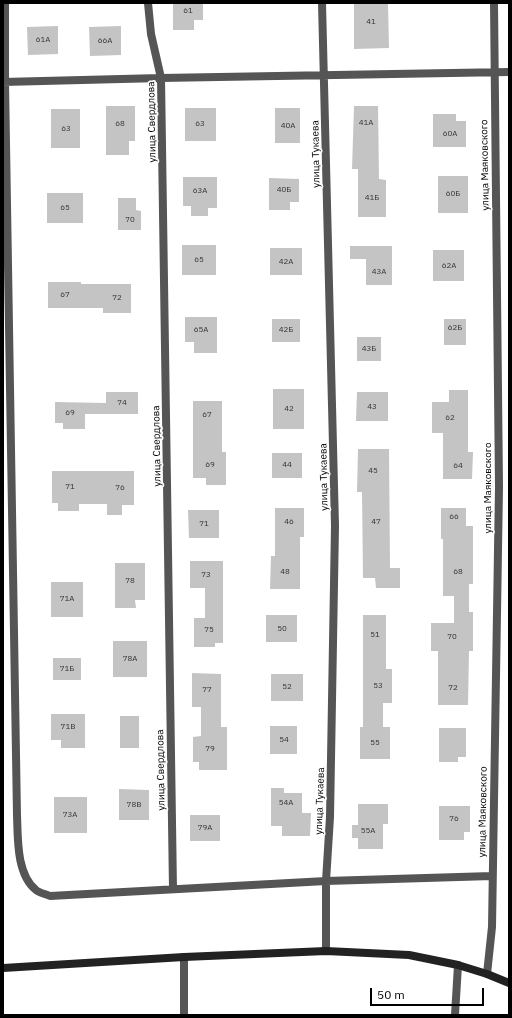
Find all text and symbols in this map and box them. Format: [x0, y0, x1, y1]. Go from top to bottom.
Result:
house number: 61 [183, 6, 193, 16]
house number: 41 [366, 17, 376, 27]
house number: 61А [36, 35, 50, 45]
house number: 66А [98, 36, 112, 46]
street label: улица Свердлова [145, 81, 159, 163]
house number: 41А [359, 118, 373, 128]
house number: 68 [115, 119, 125, 129]
house number: 63 [195, 119, 205, 129]
street label: улица Маяковского [478, 119, 492, 211]
street label: улица Тукаева [309, 120, 323, 188]
house number: 40А [281, 121, 295, 131]
house number: 63 [61, 124, 71, 134]
house number: 60А [443, 129, 457, 139]
house number: 40Б [277, 185, 291, 195]
house number: 63А [193, 186, 207, 196]
house number: 60Б [446, 189, 460, 199]
house number: 41Б [365, 193, 379, 203]
house number: 65 [60, 203, 70, 213]
house number: 70 [125, 215, 135, 225]
house number: 65 [194, 255, 204, 265]
house number: 42А [279, 257, 293, 267]
house number: 62А [442, 261, 456, 271]
house number: 43А [372, 267, 386, 277]
house number: 67 [60, 290, 70, 300]
house number: 72 [112, 293, 122, 303]
house number: 62Б [448, 323, 462, 333]
house number: 65А [194, 325, 208, 335]
house number: 42Б [279, 325, 293, 335]
house number: 43Б [362, 344, 376, 354]
house number: 74 [117, 398, 127, 408]
house number: 43 [367, 402, 377, 412]
house number: 42 [284, 404, 294, 414]
street label: улица Свердлова [150, 405, 164, 487]
house number: 69 [65, 408, 75, 418]
house number: 67 [202, 410, 212, 420]
house number: 62 [445, 413, 455, 423]
street label: улица Маяковского [482, 442, 494, 534]
street label: улица Тукаева [317, 443, 331, 511]
house number: 69 [205, 460, 215, 470]
house number: 44 [282, 460, 292, 470]
house number: 64 [453, 461, 463, 471]
house number: 45 [368, 466, 378, 476]
house number: 71 [65, 482, 75, 492]
house number: 76 [115, 483, 125, 493]
house number: 66 [449, 512, 459, 522]
house number: 46 [284, 517, 294, 527]
house number: 47 [371, 517, 381, 527]
house number: 71 [199, 519, 209, 529]
house number: 48 [280, 567, 290, 577]
house number: 68 [453, 567, 463, 577]
house number: 73 [201, 570, 211, 580]
house number: 78 [125, 576, 135, 586]
house number: 71А [60, 594, 74, 604]
house number: 50 [277, 624, 287, 634]
house number: 75 [204, 625, 214, 635]
house number: 51 [370, 630, 380, 640]
house number: 70 [447, 632, 457, 642]
house number: 78А [123, 654, 137, 664]
house number: 71Б [60, 664, 74, 674]
house number: 53 [373, 681, 383, 691]
house number: 52 [282, 682, 292, 692]
house number: 72 [448, 683, 458, 693]
house number: 77 [202, 685, 212, 695]
house number: 71В [61, 722, 75, 732]
street label: улица Свердлова [154, 729, 168, 811]
house number: 54 [279, 735, 289, 745]
house number: 55 [370, 738, 380, 748]
house number: 79 [205, 744, 215, 754]
street label: улица Маяковского [476, 766, 490, 858]
street label: улица Тукаева [313, 767, 327, 835]
house number: 54А [279, 798, 293, 808]
house number: 78В [127, 800, 141, 810]
house number: 73А [63, 810, 77, 820]
house number: 76 [449, 814, 459, 824]
house number: 79А [198, 823, 212, 833]
house number: 55А [361, 826, 375, 836]
scale bar [372, 980, 486, 1006]
text: 50 m [377, 987, 405, 1002]

